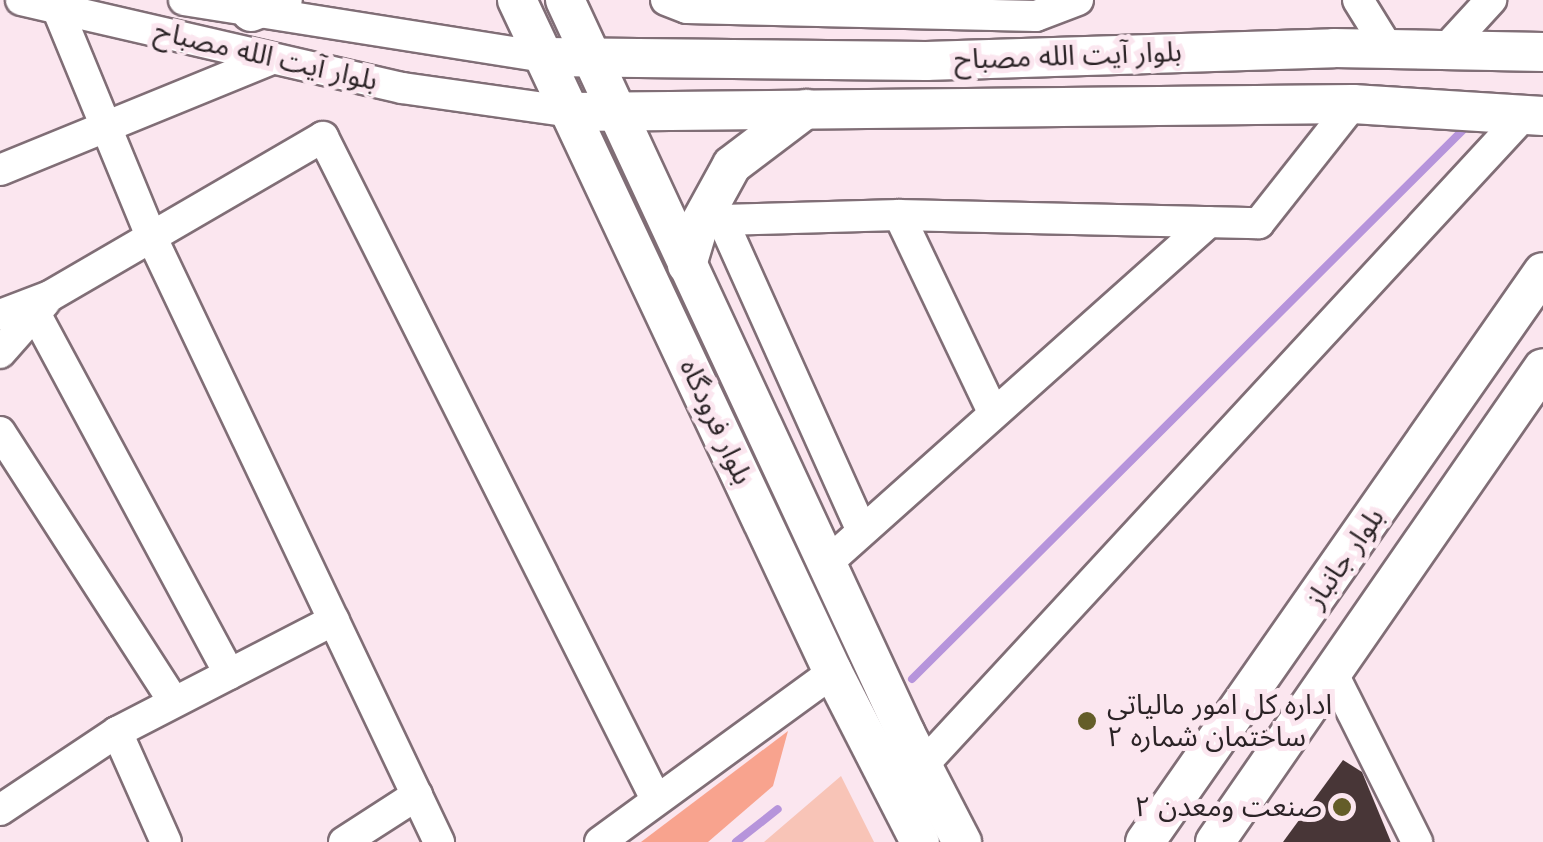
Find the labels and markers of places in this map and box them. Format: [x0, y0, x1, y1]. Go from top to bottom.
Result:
place label: اداره کل امور مالیاتی ساختمان شماره ۲ [1107, 688, 1332, 754]
marker: اداره کل امور مالیاتی ساختمان شماره ۲ [1076, 710, 1098, 732]
place label: صنعت ومعدن ۲ [1134, 790, 1322, 824]
marker: صنعت ومعدن ۲ [1331, 796, 1353, 818]

